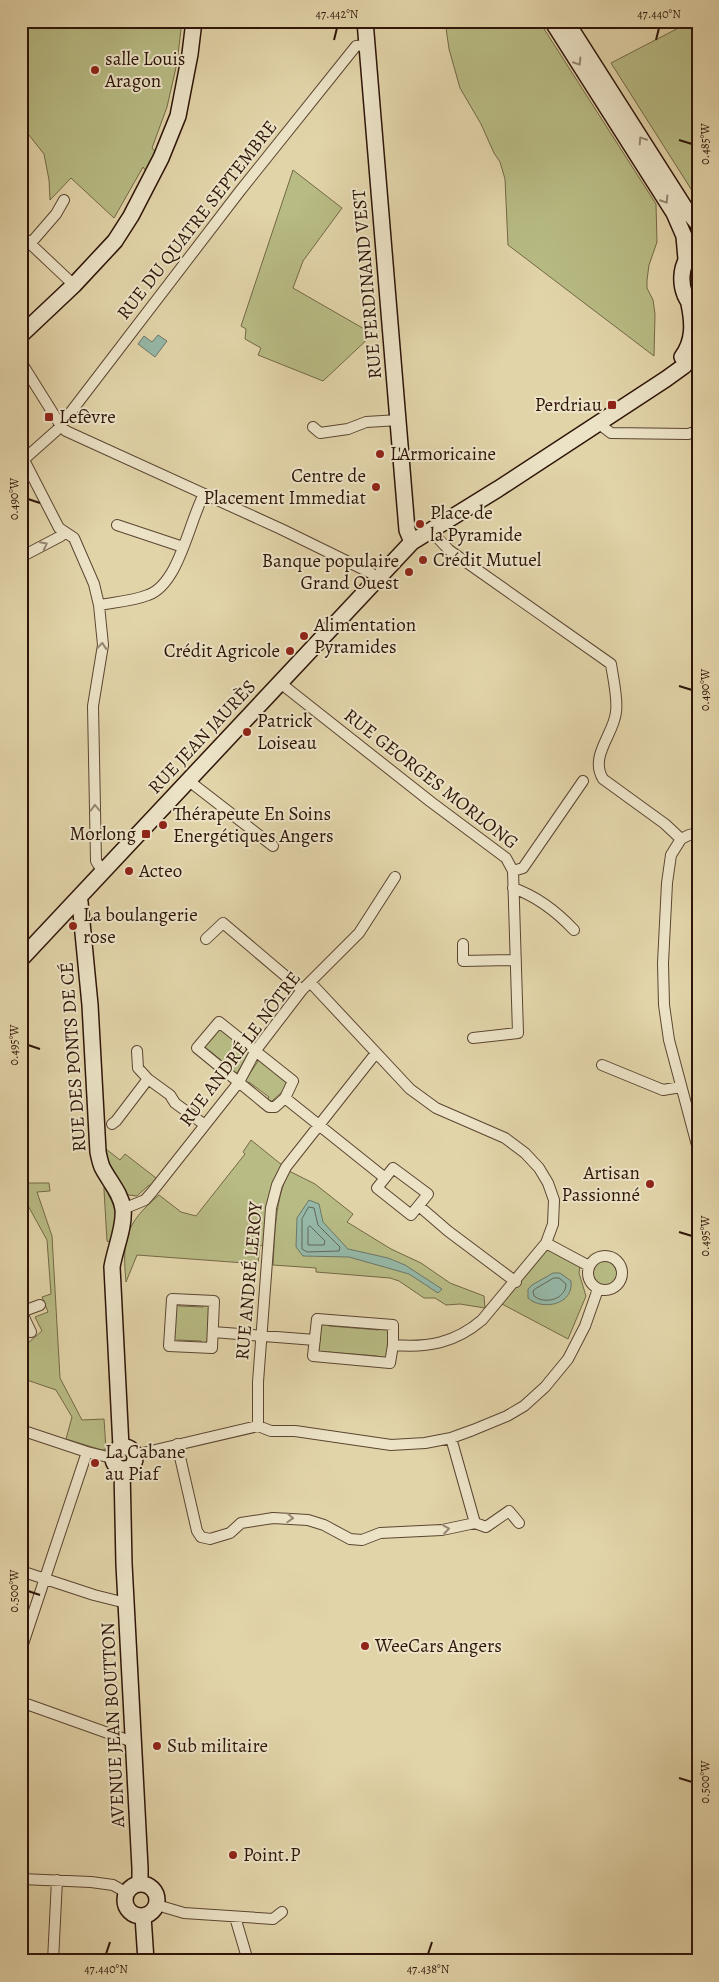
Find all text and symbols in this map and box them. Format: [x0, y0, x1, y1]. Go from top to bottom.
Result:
text: 47.442°N [316, 6, 359, 22]
text: 47.440°N [637, 6, 681, 22]
place label: salle Louis Aragon [104, 46, 185, 94]
one-way arrow [572, 57, 581, 66]
marker: salle Louis Aragon [89, 64, 101, 76]
street label: RUE DU QUATRE SEPTEMBRE [111, 115, 283, 325]
text: 0.485°W [697, 123, 713, 165]
one-way arrow [638, 136, 648, 145]
street label: RUE FERDINAND VEST [346, 187, 388, 380]
one-way arrow [659, 194, 669, 203]
place label: Perdriau [535, 392, 603, 418]
marker: Perdriau [606, 399, 618, 411]
place label: Lefèvre [59, 404, 116, 430]
marker: Lefèvre [43, 411, 55, 423]
place label: L'Armoricaine [390, 441, 496, 467]
marker: L'Armoricaine [374, 448, 386, 460]
place label: Centre de Placement Immediat [204, 463, 366, 511]
text: 0.490°W [6, 477, 22, 520]
marker: Centre de Placement Immediat [370, 481, 382, 493]
place label: Place de la Pyramide [430, 500, 522, 548]
marker: Place de la Pyramide [414, 518, 426, 530]
one-way arrow [38, 541, 47, 551]
place label: Crédit Mutuel [433, 547, 542, 573]
place label: Banque populaire Grand Ouest [262, 548, 399, 596]
marker: Crédit Mutuel [417, 554, 429, 566]
marker: Banque populaire Grand Ouest [403, 566, 415, 578]
place label: Alimentation Pyramides [313, 612, 416, 660]
marker: Alimentation Pyramides [298, 630, 310, 642]
place label: Crédit Agricole [164, 638, 280, 664]
one-way arrow [97, 642, 108, 650]
marker: Crédit Agricole [284, 645, 296, 657]
text: 0.490°W [697, 668, 713, 711]
street label: RUE JEAN JAURÈS [142, 674, 262, 800]
street label: RUE GEORGES MORLONG [338, 703, 524, 855]
place label: Patrick Loiseau [257, 708, 317, 756]
marker: Patrick Loiseau [241, 726, 253, 738]
place label: Thérapeute En Soins Energétiques Angers [173, 801, 334, 849]
one-way arrow [89, 804, 100, 812]
marker: Thérapeute En Soins Energétiques Angers [157, 819, 169, 831]
place label: Morlong [70, 821, 136, 847]
marker: Morlong [140, 828, 152, 840]
place label: Acteo [138, 858, 182, 884]
marker: Acteo [123, 865, 135, 877]
place label: La boulangerie rose [83, 902, 198, 950]
marker: La boulangerie rose [67, 920, 79, 932]
street label: RUE DES PONTS DE CÉ [53, 961, 93, 1153]
street label: RUE ANDRÉ LE NÔTRE [173, 966, 307, 1132]
text: 0.495°W [6, 1024, 22, 1065]
place label: Artisan Passionné [562, 1160, 640, 1208]
marker: Artisan Passionné [644, 1178, 656, 1190]
street label: RUE ANDRÉ LEROY [229, 1200, 269, 1361]
text: 0.495°W [697, 1215, 713, 1256]
place label: La Cabane au Piaf [105, 1439, 185, 1487]
marker: La Cabane au Piaf [89, 1457, 101, 1469]
one-way arrow [286, 1513, 294, 1524]
one-way arrow [442, 1524, 450, 1535]
text: 0.500°W [6, 1569, 22, 1612]
street label: AVENUE JEAN BOUTTON [95, 1621, 131, 1829]
place label: WeeCars Angers [374, 1633, 502, 1659]
marker: WeeCars Angers [359, 1640, 371, 1652]
place label: Sub militaire [167, 1733, 268, 1759]
marker: Sub militaire [151, 1740, 163, 1752]
text: 0.500°W [697, 1760, 713, 1803]
place label: Point.P [243, 1842, 301, 1868]
marker: Point.P [227, 1849, 239, 1861]
text: 47.440°N [84, 1961, 128, 1977]
text: 47.438°N [407, 1961, 450, 1977]

